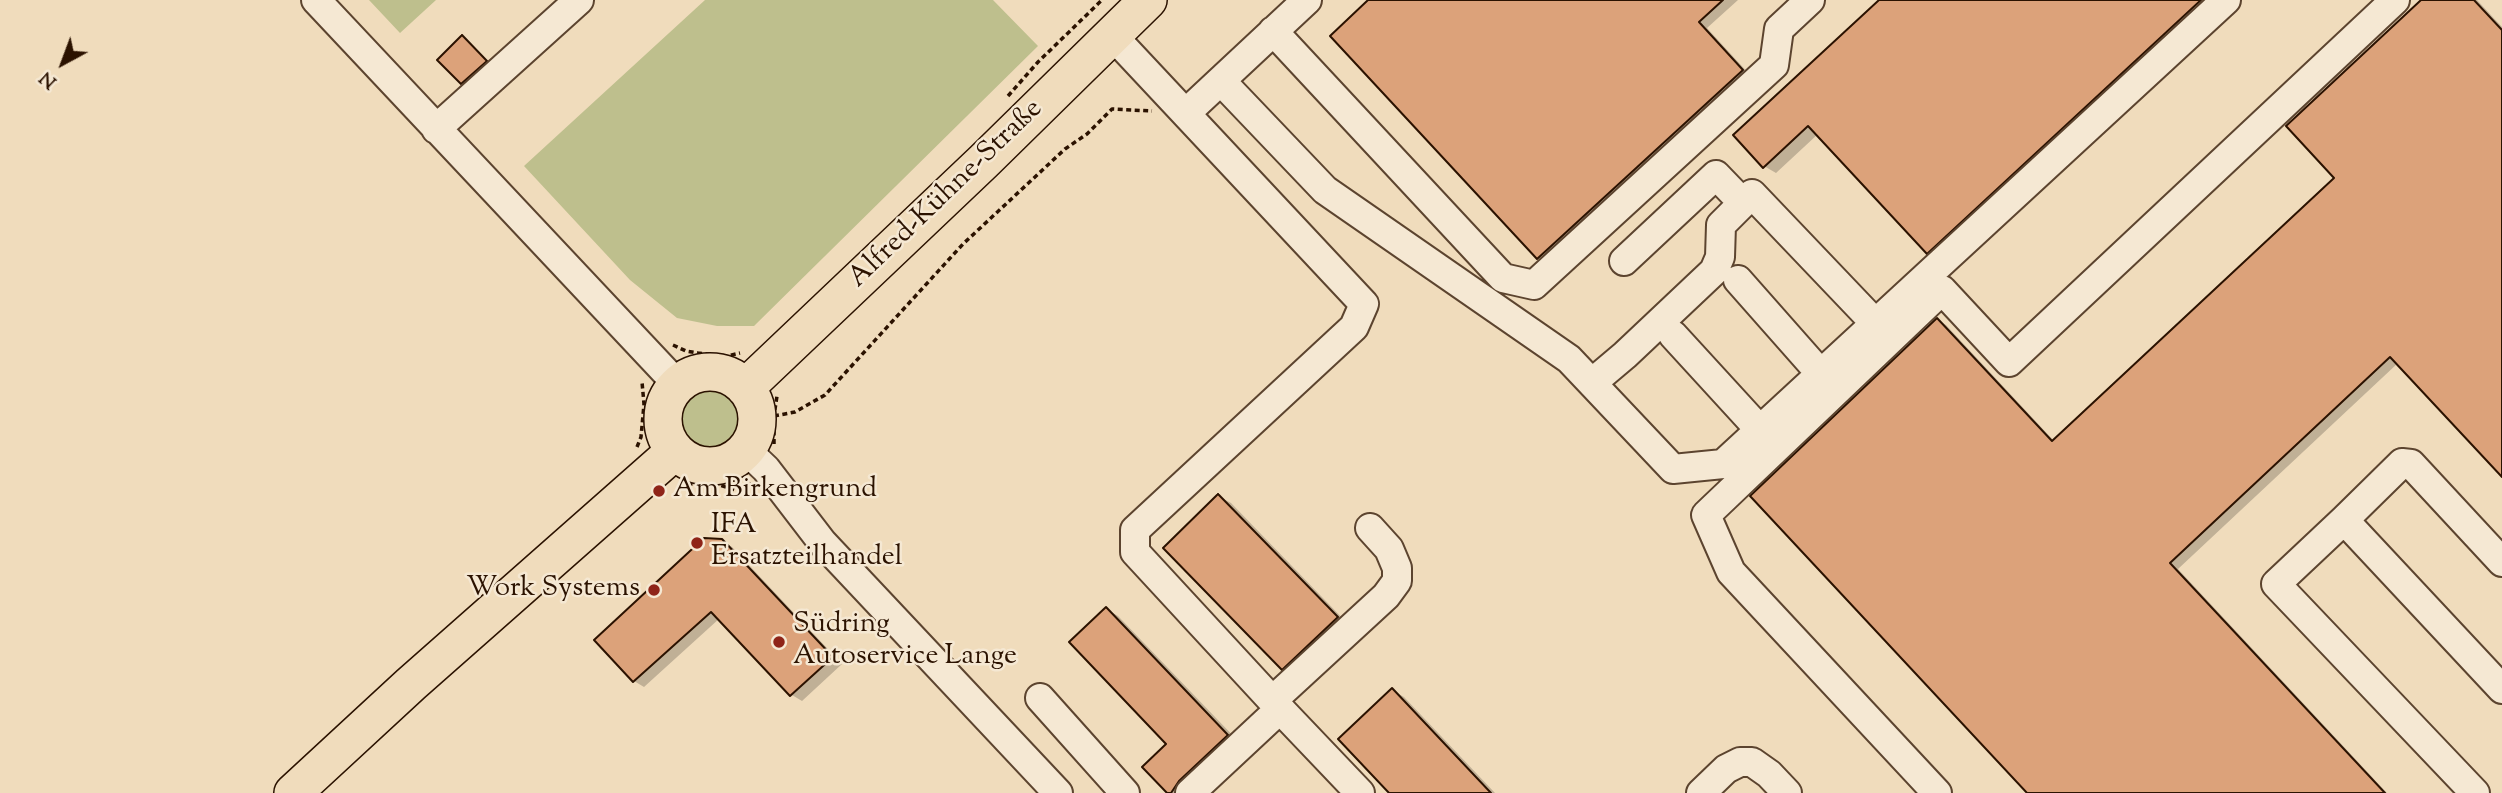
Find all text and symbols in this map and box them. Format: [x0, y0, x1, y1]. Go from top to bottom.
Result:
north arrow [28, 28, 98, 98]
text: N [34, 64, 63, 94]
street label: Alfred-Kühne-Straße [843, 94, 1051, 296]
place label: Am Birkengrund [673, 474, 877, 508]
marker: Am Birkengrund [651, 483, 667, 499]
place label: IFA Ersatzteilhandel [711, 510, 902, 576]
marker: IFA Ersatzteilhandel [689, 535, 705, 551]
place label: Work Systems [466, 573, 640, 607]
marker: Work Systems [646, 582, 662, 598]
place label: Südring Autoservice Lange [793, 609, 1017, 675]
marker: Südring Autoservice Lange [771, 634, 787, 650]

